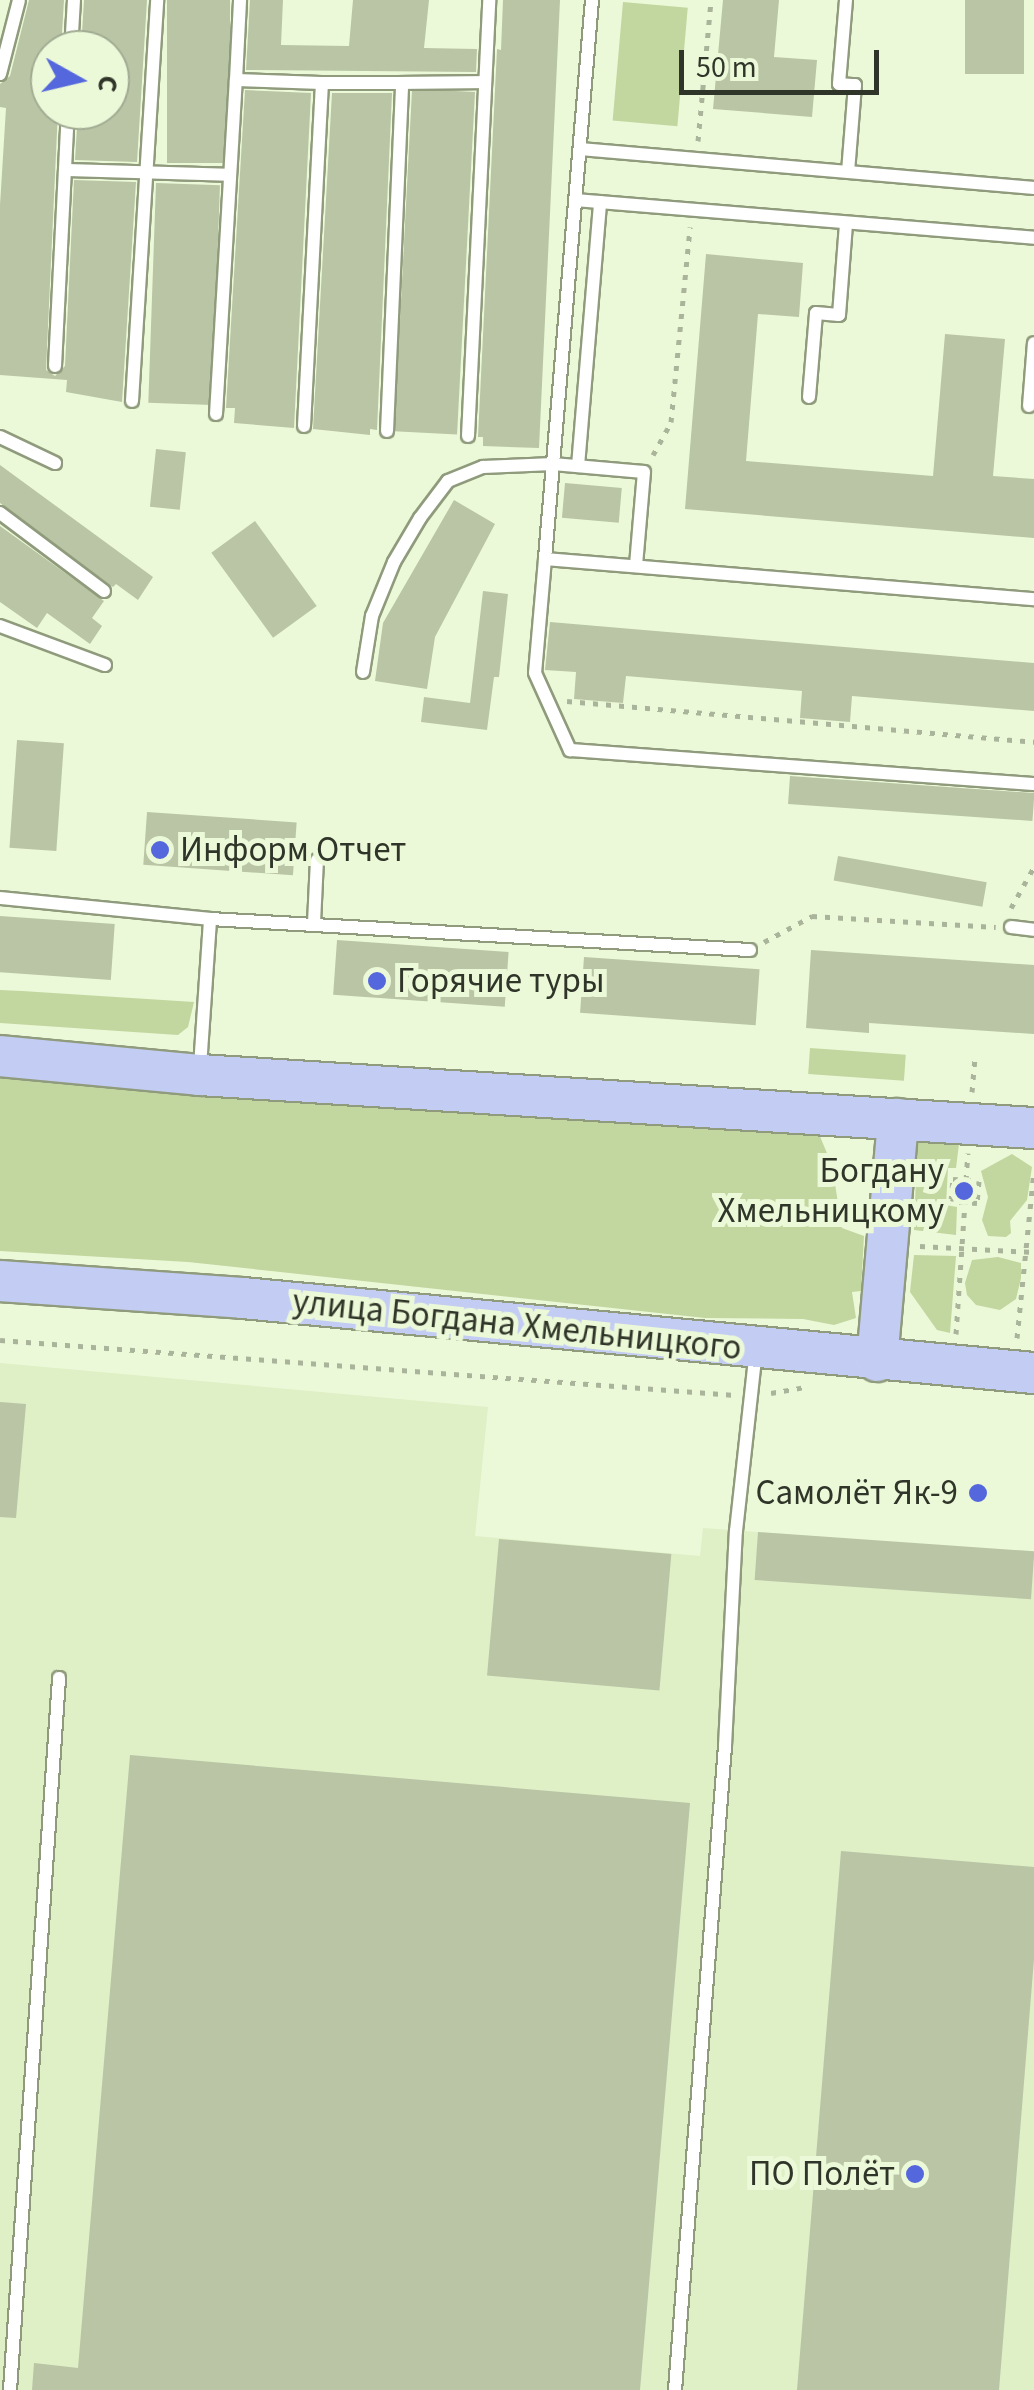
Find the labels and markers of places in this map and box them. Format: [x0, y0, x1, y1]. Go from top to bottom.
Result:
place label: Информ Отчет [180, 829, 406, 871]
marker: Информ Отчет [149, 839, 171, 861]
place label: Горячие туры [397, 960, 605, 1002]
marker: Горячие туры [366, 970, 388, 992]
place label: Богдану Хмельницкому [718, 1150, 944, 1232]
marker: Богдану Хмельницкому [953, 1180, 975, 1202]
place label: Самолёт Як-9 [755, 1472, 958, 1514]
marker: Самолёт Як-9 [967, 1482, 989, 1504]
place label: ПО Полёт [749, 2153, 895, 2195]
marker: ПО Полёт [904, 2163, 926, 2185]

